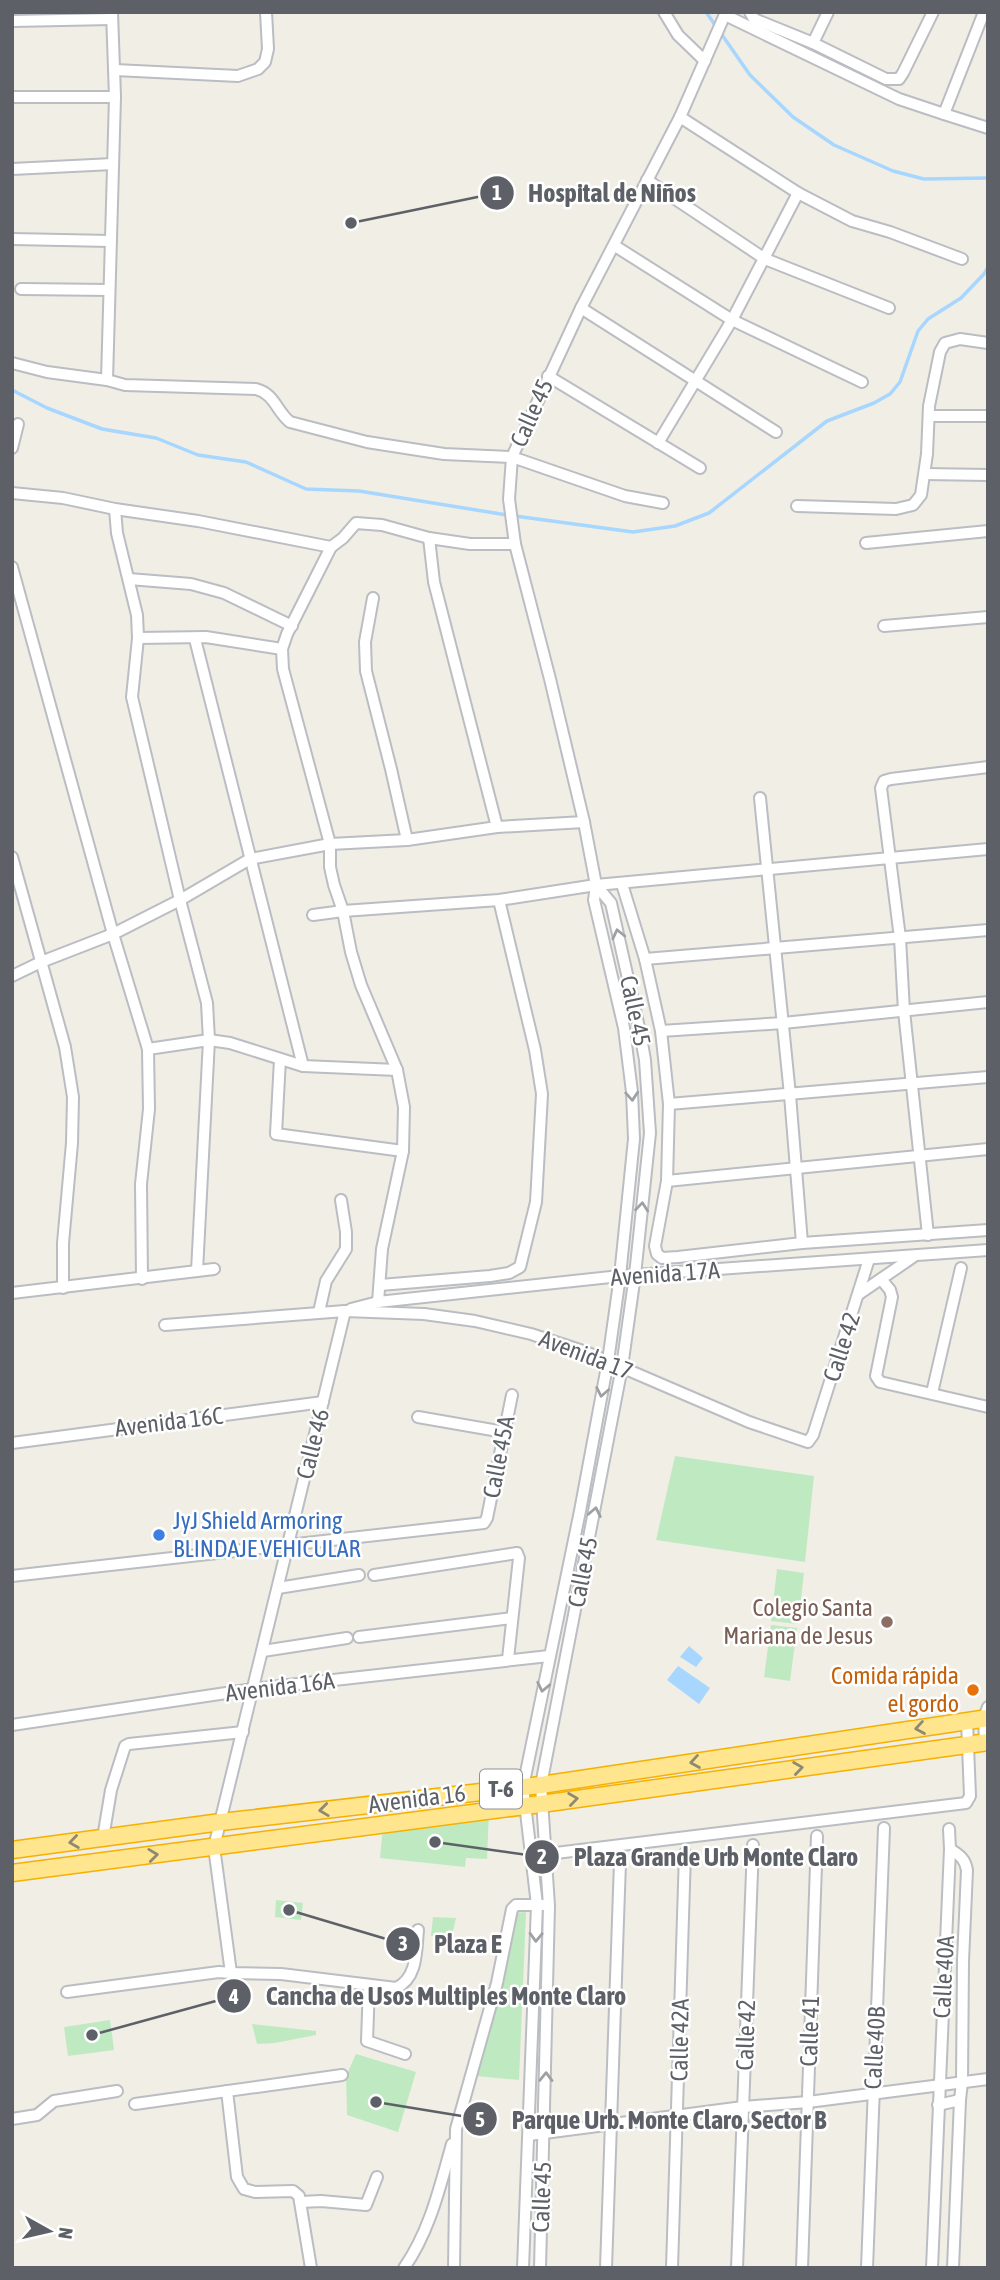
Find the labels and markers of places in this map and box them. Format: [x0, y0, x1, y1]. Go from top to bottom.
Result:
callout: Hospital de Niños [479, 169, 710, 216]
place label: JyJ Shield Armoring BLINDAJE VEHICULAR [173, 1507, 360, 1562]
marker: JyJ Shield Armoring BLINDAJE VEHICULAR [151, 1527, 167, 1543]
place label: Colegio Santa Mariana de Jesus [723, 1594, 873, 1649]
marker: Colegio Santa Mariana de Jesus [879, 1614, 895, 1630]
place label: Comida rápida el gordo [831, 1662, 959, 1717]
marker: Comida rápida el gordo [965, 1682, 981, 1698]
callout: Plaza Grande Urb Monte Claro [524, 1833, 872, 1880]
callout: Plaza E [385, 1920, 516, 1967]
callout: Cancha de Usos Multiples Monte Claro [217, 1973, 640, 2020]
callout: Parque Urb. Monte Claro, Sector B [462, 2096, 840, 2143]

